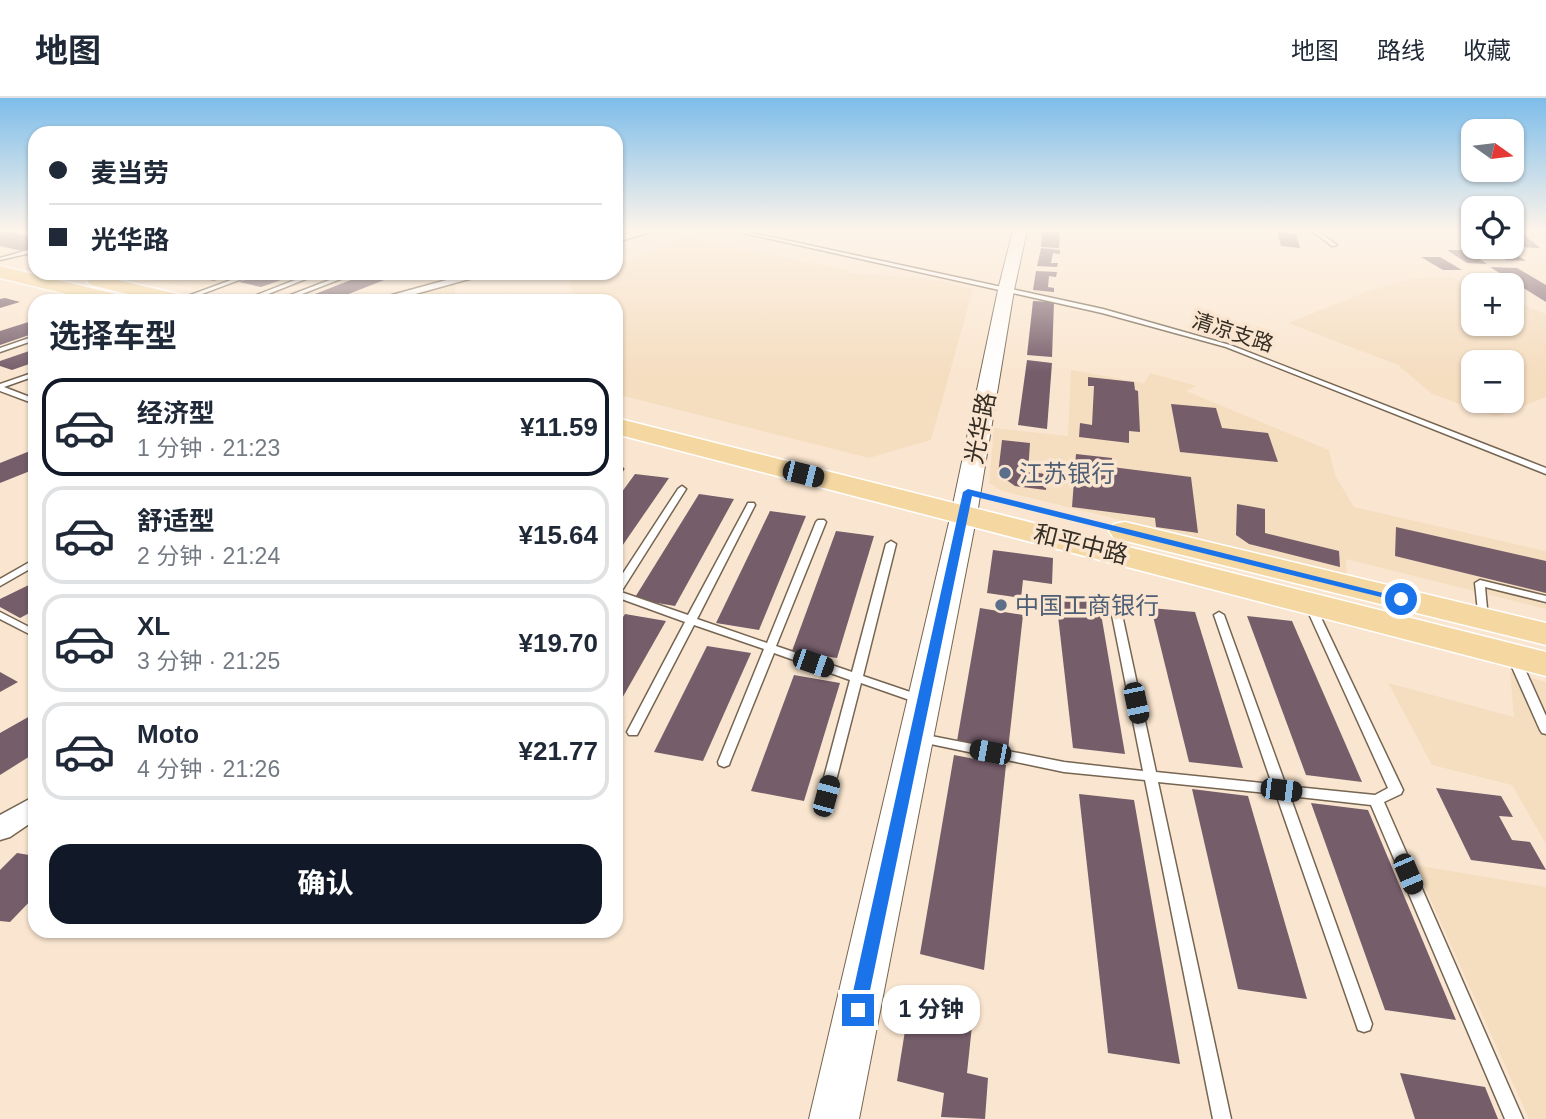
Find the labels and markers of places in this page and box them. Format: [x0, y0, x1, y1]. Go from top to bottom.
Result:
place label: 江苏银行 [1019, 460, 1115, 487]
marker: 江苏银行 [997, 465, 1013, 481]
place label: 中国工商银行 [1015, 592, 1159, 619]
marker: 中国工商银行 [993, 597, 1009, 613]

